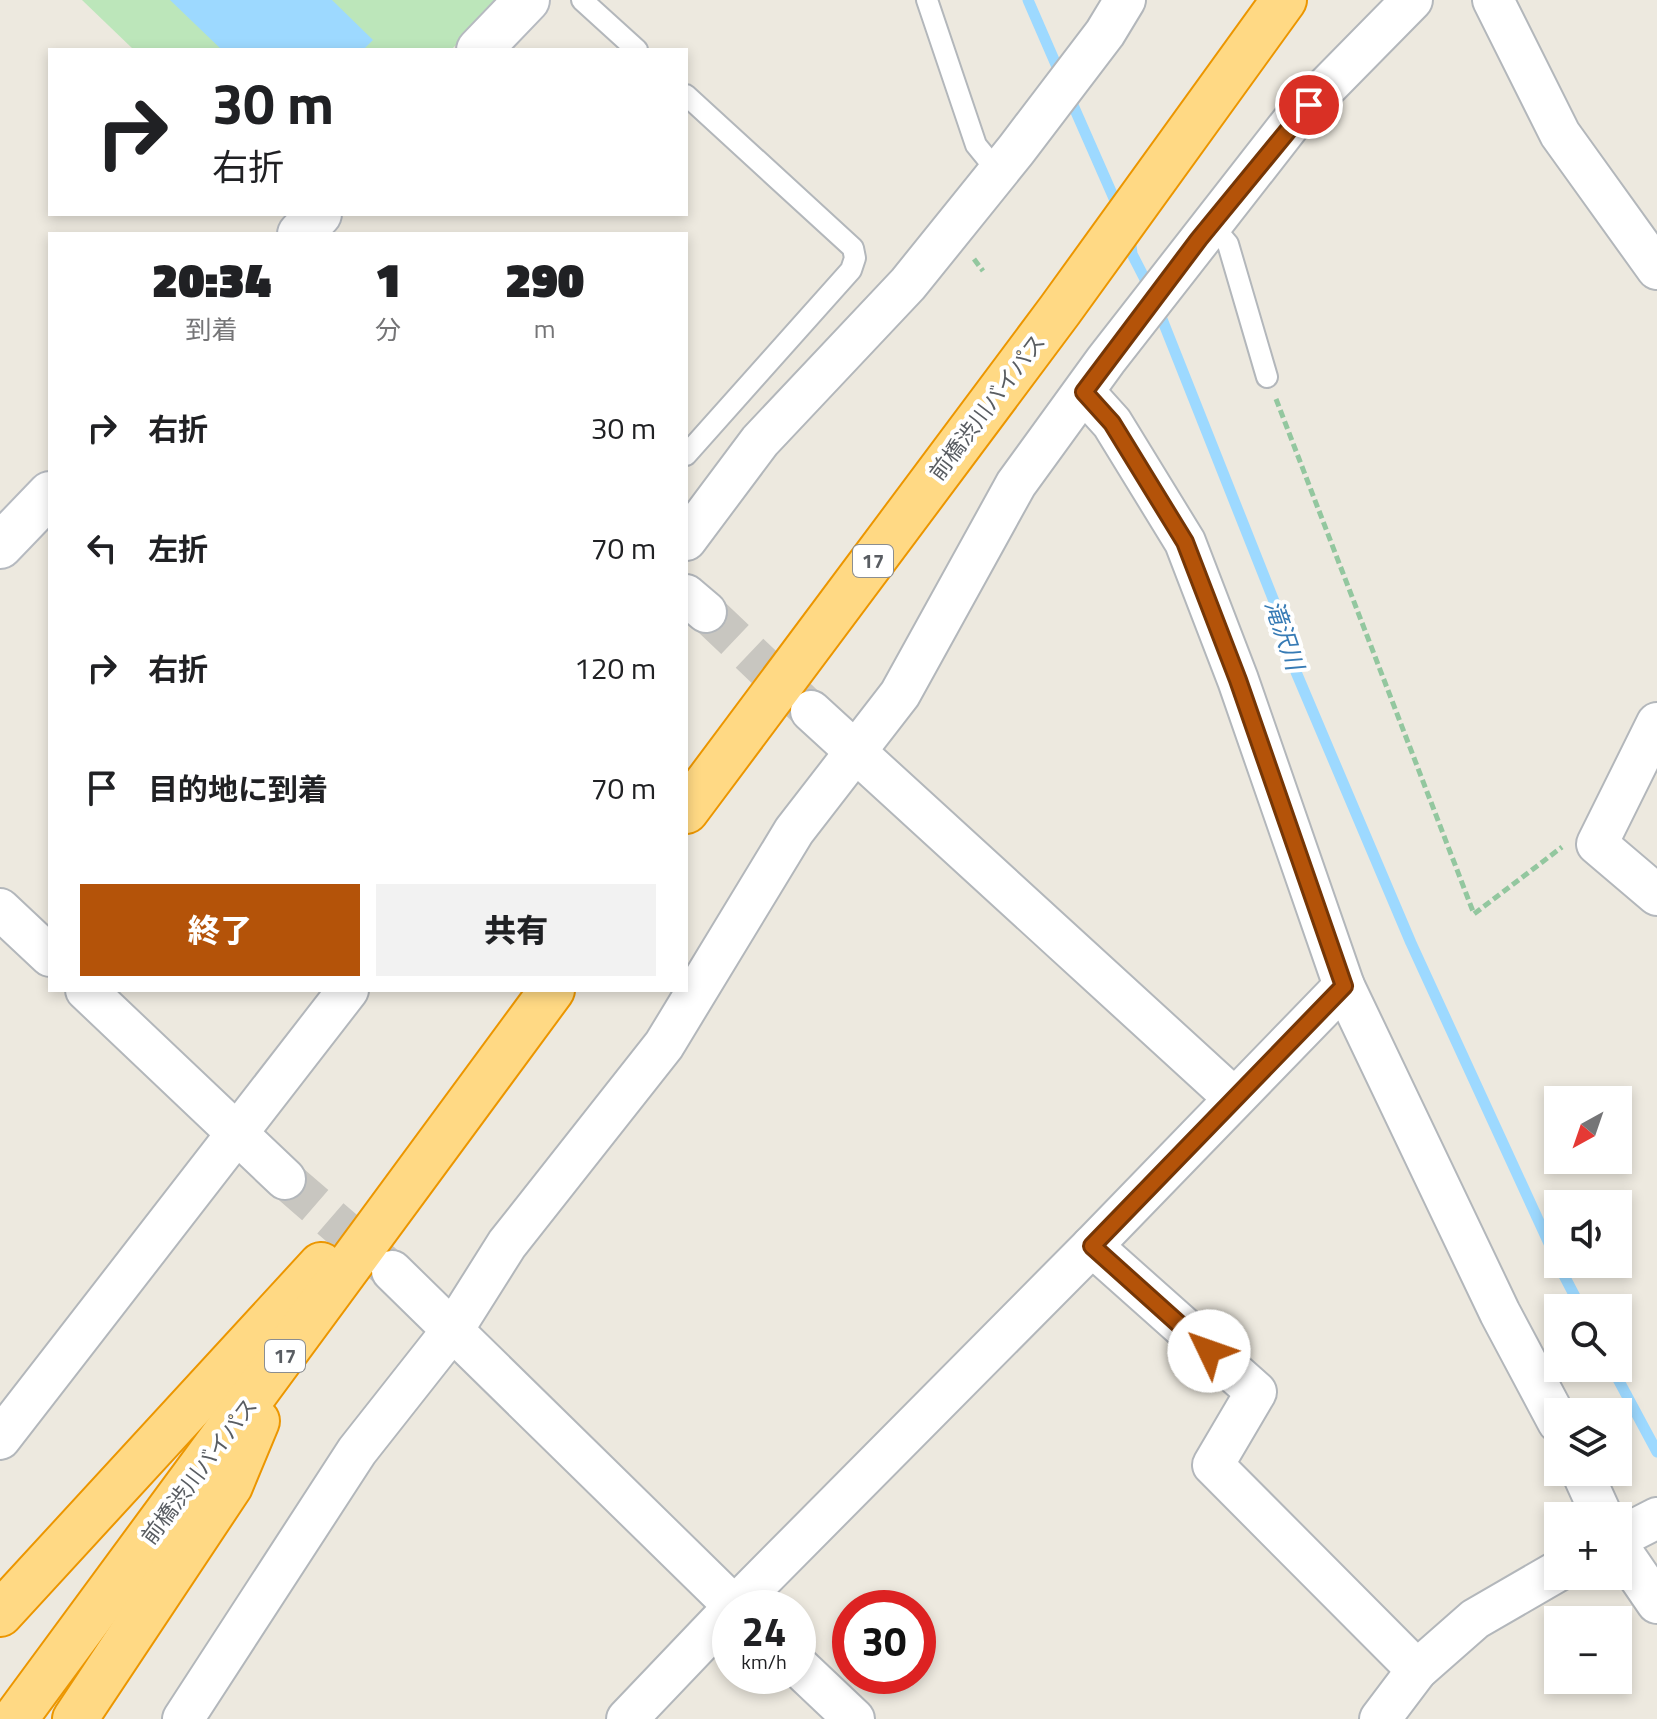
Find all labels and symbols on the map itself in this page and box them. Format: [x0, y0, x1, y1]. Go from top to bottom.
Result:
pin [1275, 71, 1343, 139]
street label: 前橋渋川バイパス [921, 327, 1053, 487]
road number: 17 [853, 545, 893, 577]
water label: 滝沢川 [1256, 595, 1315, 677]
north arrow [1544, 1086, 1632, 1174]
position arrow [1167, 1309, 1251, 1393]
road number: 17 [265, 1340, 305, 1372]
street label: 前橋渋川バイパス [133, 1391, 265, 1551]
speed limit sign: 30 [832, 1590, 936, 1694]

